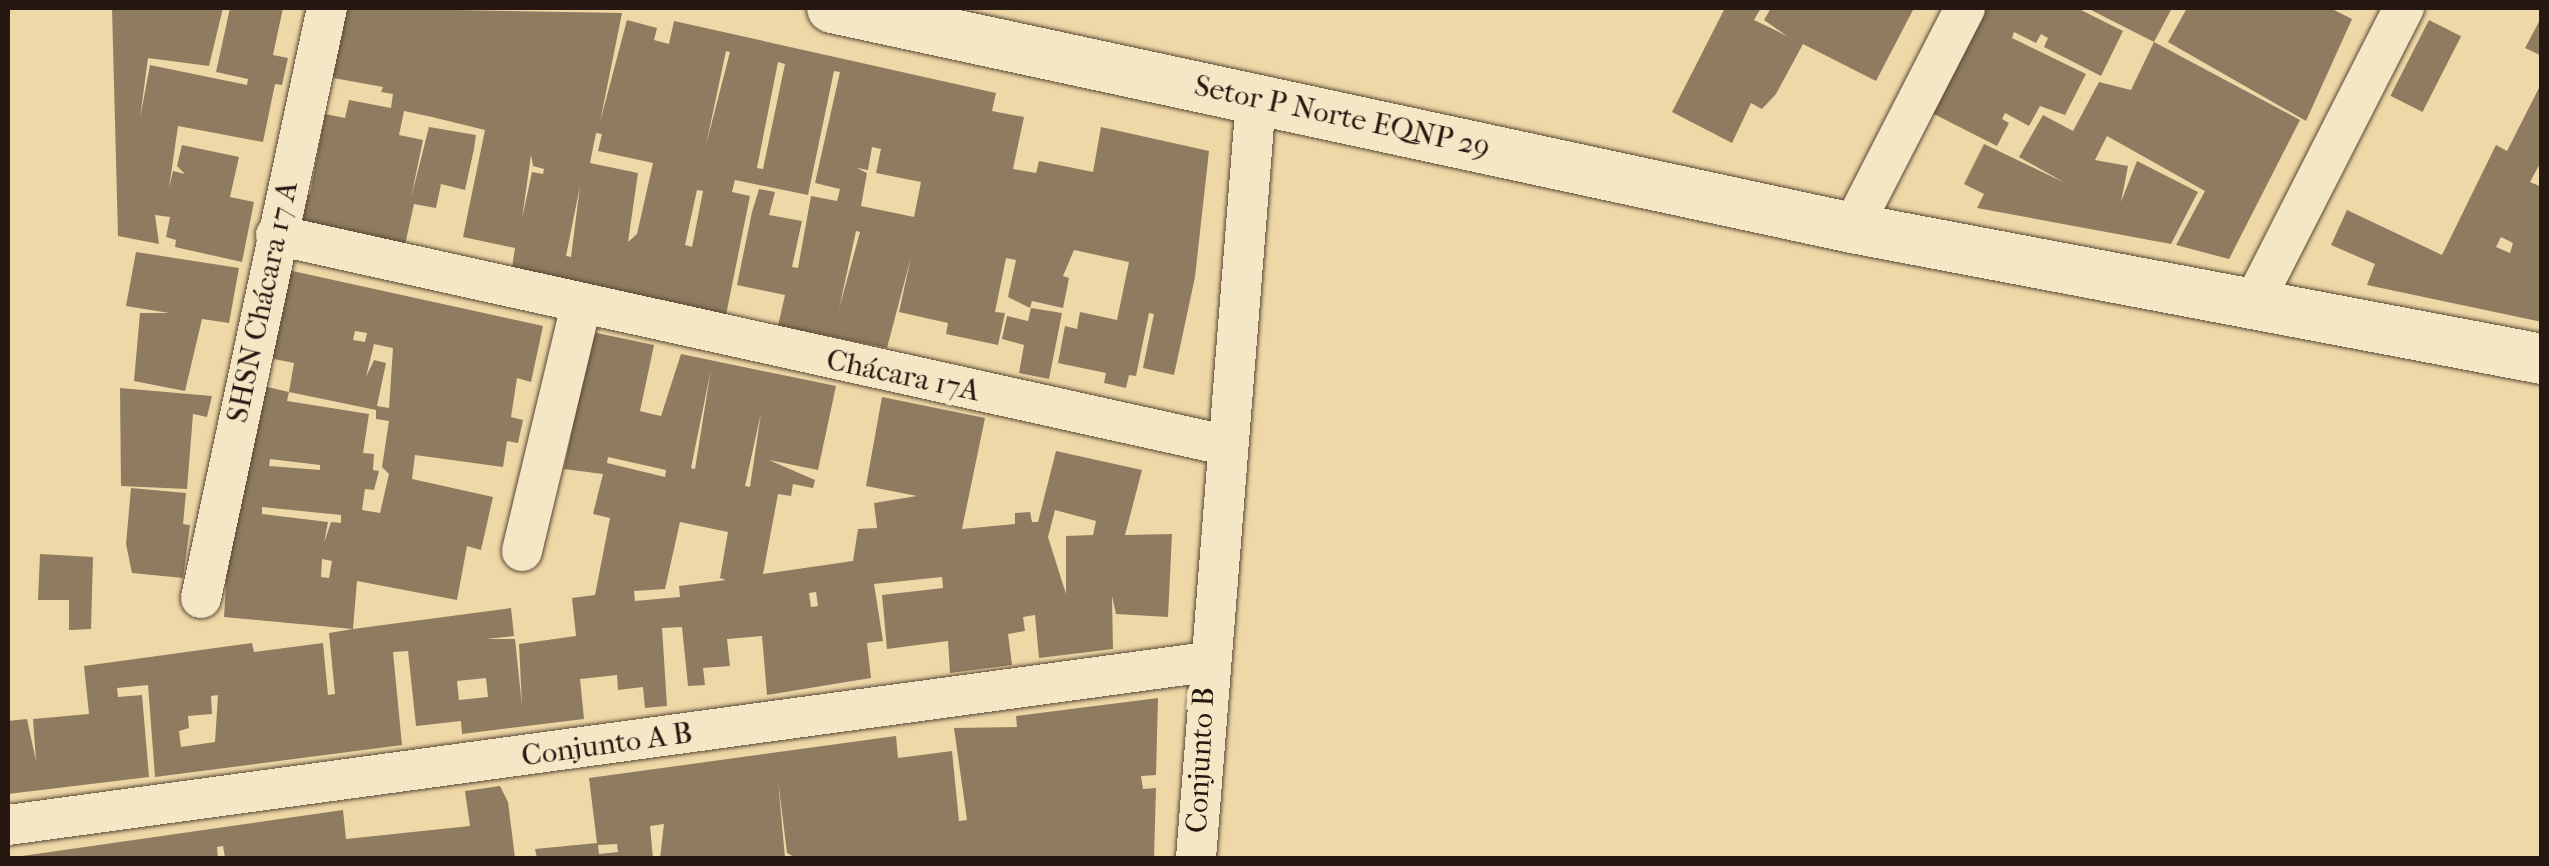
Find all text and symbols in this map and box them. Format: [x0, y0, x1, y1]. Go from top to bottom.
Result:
street label: Setor P Norte EQNP 29 [1191, 68, 1493, 166]
street label: SHSN Chácara 17 A [220, 178, 306, 426]
street label: Chácara 17A [823, 342, 983, 410]
street label: Conjunto B [1179, 686, 1223, 834]
street label: Conjunto A B [519, 715, 695, 775]

